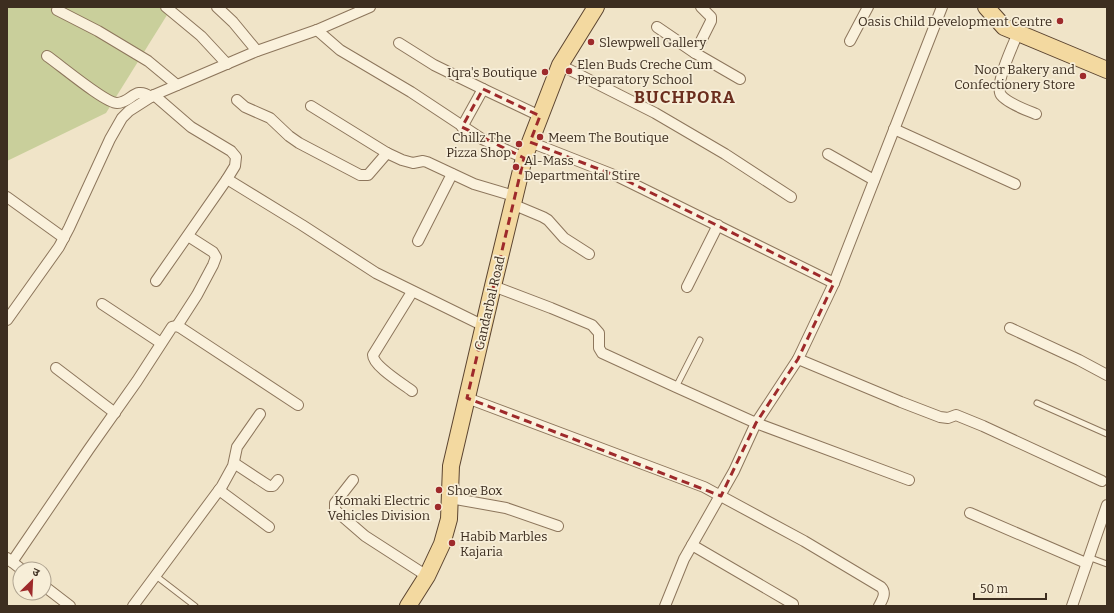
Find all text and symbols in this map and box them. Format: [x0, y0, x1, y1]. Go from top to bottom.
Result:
place label: Oasis Child Development Centre [858, 14, 1052, 29]
marker: Oasis Child Development Centre [1055, 16, 1065, 26]
place label: Slewpwell Gallery [599, 35, 707, 50]
marker: Slewpwell Gallery [586, 37, 596, 47]
place label: Elen Buds Creche Cum Preparatory School [577, 57, 713, 87]
place label: Noor Bakery and Confectionery Store [954, 62, 1075, 92]
place label: Iqra's Boutique [447, 65, 537, 80]
marker: Elen Buds Creche Cum Preparatory School [564, 66, 574, 76]
marker: Iqra's Boutique [540, 67, 550, 77]
marker: Noor Bakery and Confectionery Store [1078, 71, 1088, 81]
district label: BUCHPORA [634, 87, 736, 108]
place label: Chillz The Pizza Shop [446, 130, 511, 160]
place label: Meem The Boutique [548, 130, 669, 145]
marker: Meem The Boutique [535, 132, 545, 142]
marker: Chillz The Pizza Shop [514, 139, 524, 149]
place label: Al-Mass Departmental Stire [524, 153, 640, 183]
marker: Al-Mass Departmental Stire [511, 162, 521, 172]
street label: Gandarbal Road [471, 254, 508, 352]
place label: Shoe Box [447, 483, 503, 498]
marker: Shoe Box [434, 485, 444, 495]
place label: Komaki Electric Vehicles Division [328, 493, 431, 523]
marker: Komaki Electric Vehicles Division [433, 502, 443, 512]
place label: Habib Marbles Kajaria [460, 529, 547, 559]
marker: Habib Marbles Kajaria [447, 538, 457, 548]
north arrow [12, 561, 52, 601]
text: उ [30, 565, 42, 580]
scale bar [974, 575, 1046, 601]
text: 50 m [980, 582, 1009, 596]

